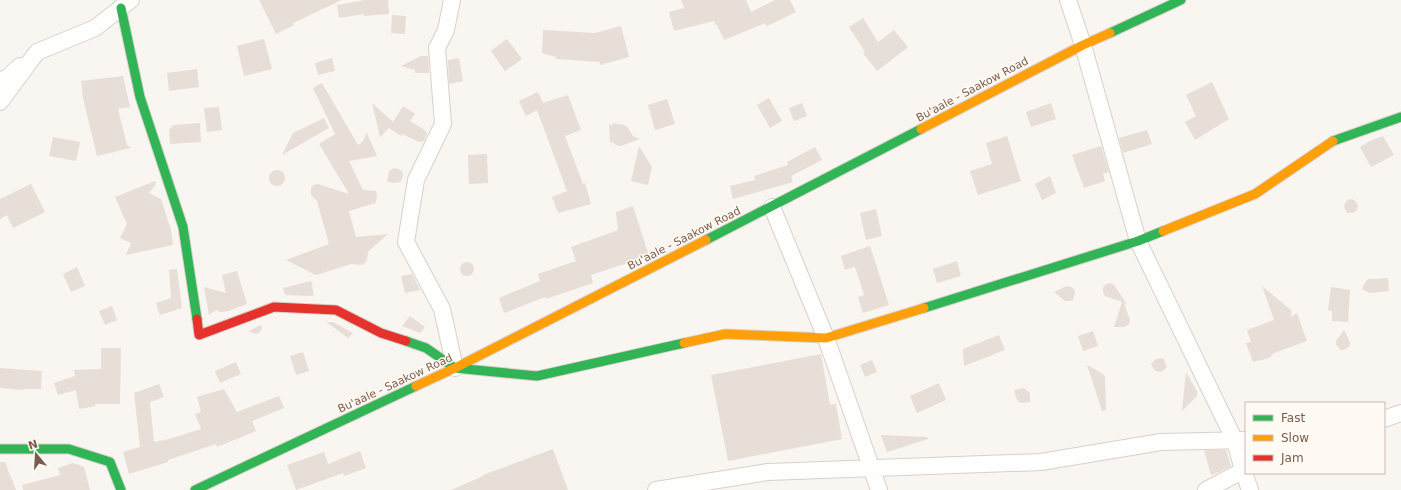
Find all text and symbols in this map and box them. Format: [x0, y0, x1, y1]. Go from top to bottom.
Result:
street label: Bu'aale - Saakow Road [914, 54, 1031, 125]
street label: Bu'aale - Saakow Road [626, 204, 743, 273]
street label: Bu'aale - Saakow Road [336, 351, 455, 416]
legend [1245, 402, 1385, 474]
text: Fast [1281, 411, 1305, 425]
text: Slow [1281, 431, 1309, 445]
north arrow [16, 434, 56, 474]
text: N [27, 437, 39, 453]
text: Jam [1280, 451, 1304, 465]

